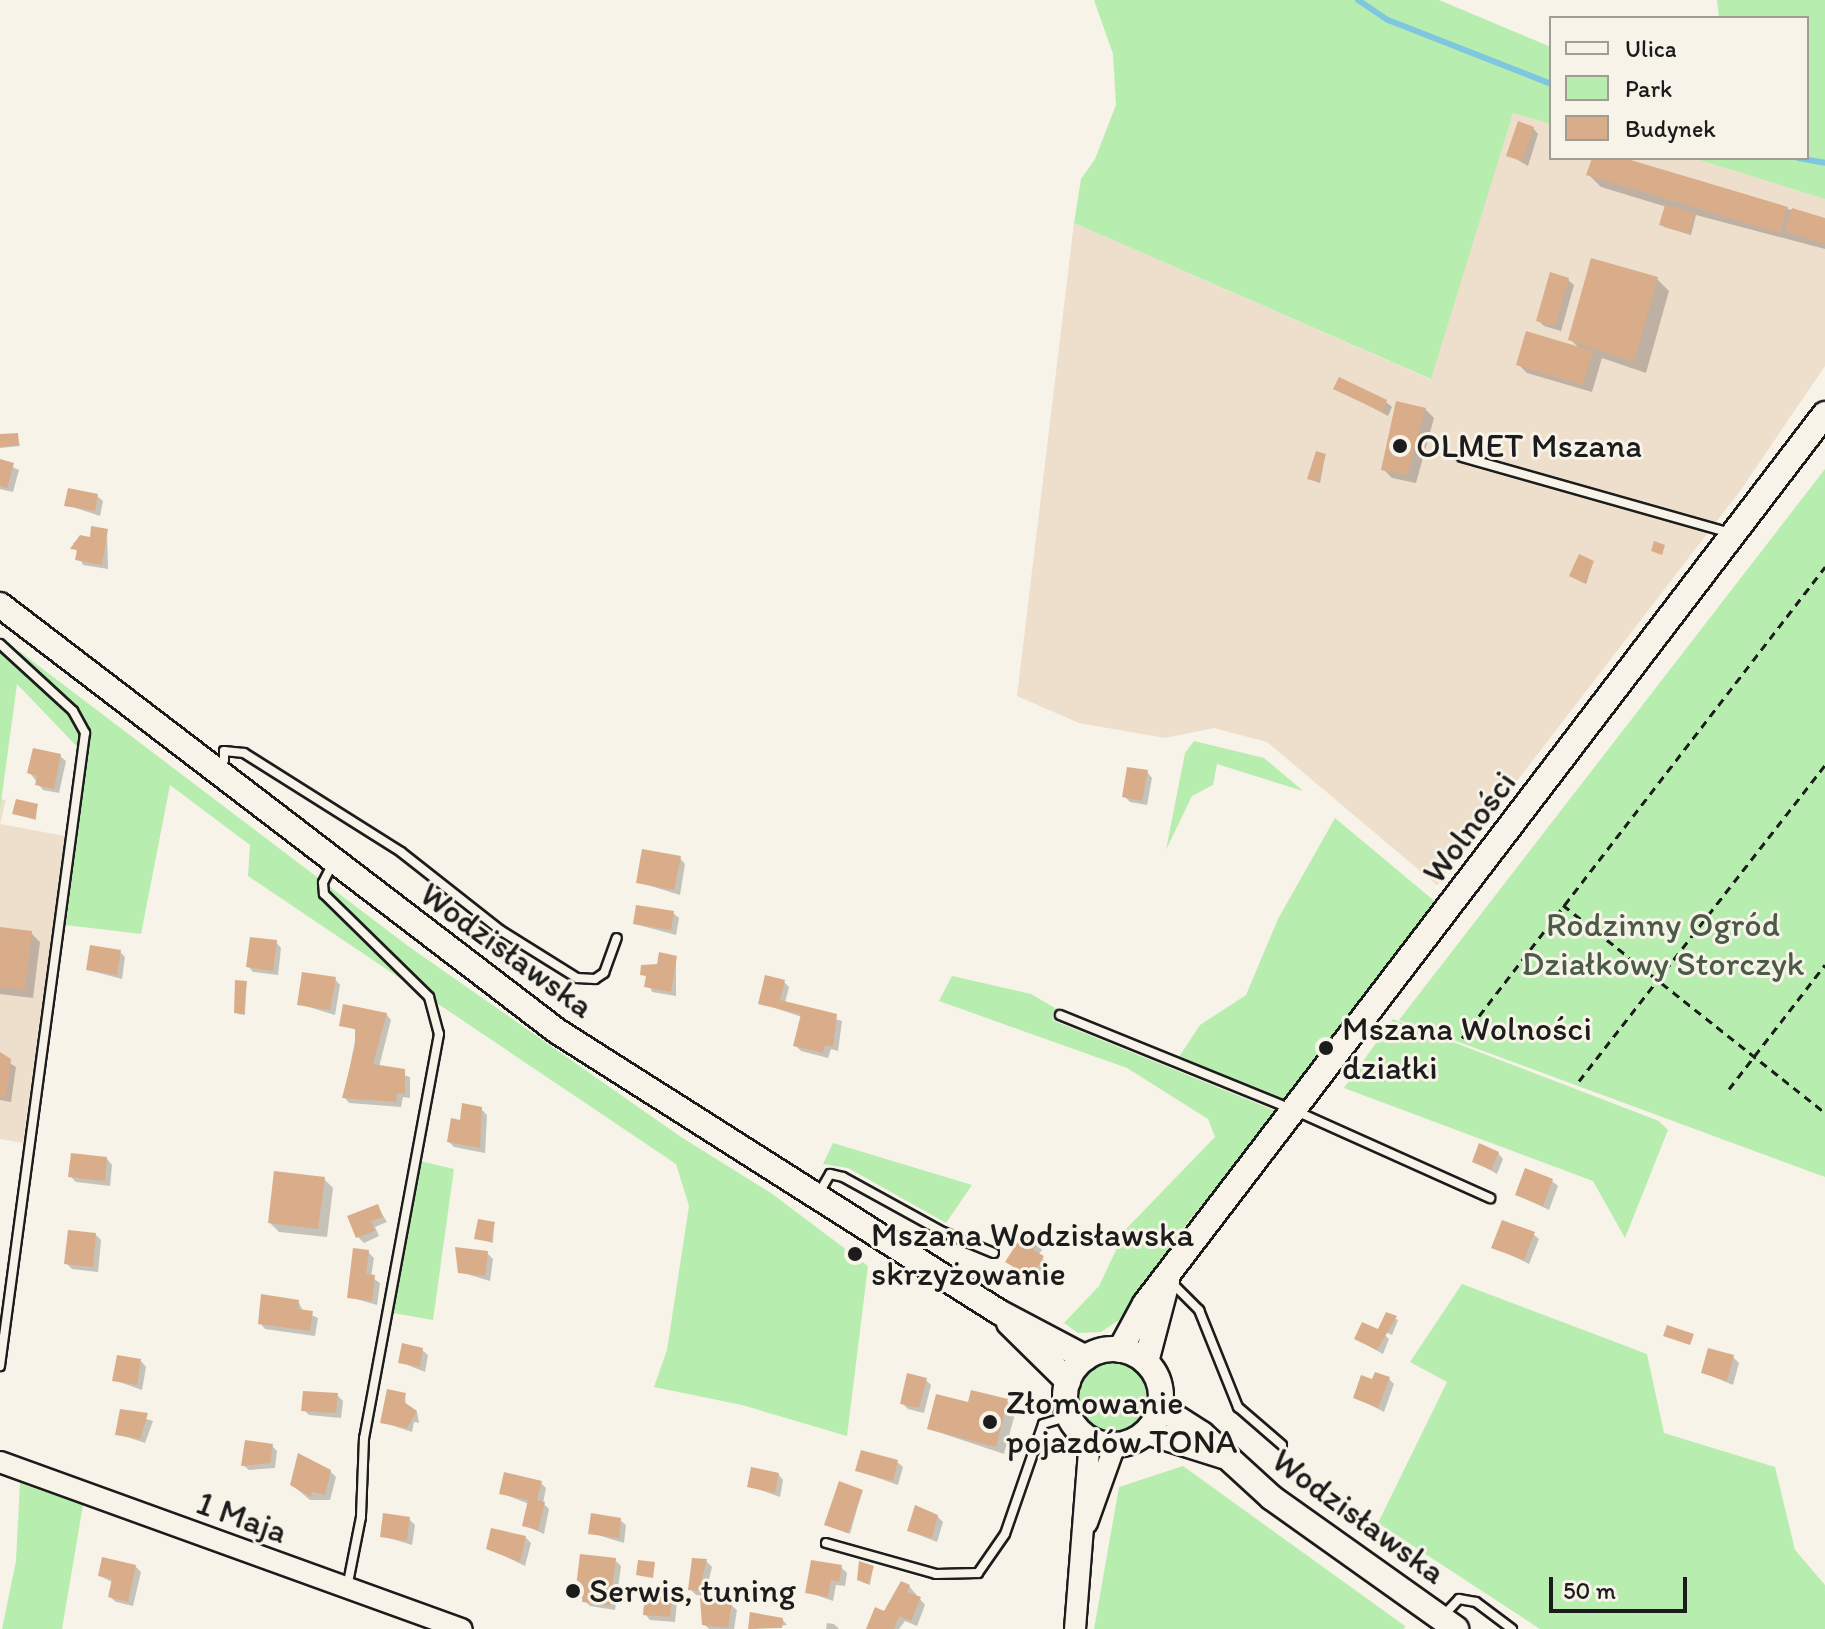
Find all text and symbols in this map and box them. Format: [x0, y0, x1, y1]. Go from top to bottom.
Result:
legend [1549, 16, 1809, 160]
text: Ulica [1625, 34, 1677, 63]
text: Park [1625, 74, 1672, 103]
text: Budynek [1625, 114, 1716, 143]
place label: OLMET Mszana [1416, 426, 1642, 466]
marker: OLMET Mszana [1391, 437, 1409, 455]
street label: Wolności [1414, 763, 1524, 891]
street label: Wodzisławska [412, 873, 602, 1027]
park label: Rodzinny Ogród Działkowy Storczyk [1522, 904, 1804, 984]
place label: Mszana Wolności działki [1342, 1008, 1591, 1088]
marker: Mszana Wolności działki [1317, 1039, 1335, 1057]
place label: Mszana Wodzisławska skrzyżowanie [871, 1214, 1194, 1294]
marker: Mszana Wodzisławska skrzyżowanie [846, 1245, 864, 1263]
place label: Złomowanie pojazdów TONA [1006, 1382, 1237, 1462]
marker: Złomowanie pojazdów TONA [981, 1413, 999, 1431]
street label: Wodzisławska [1264, 1439, 1454, 1593]
street label: 1 Maja [191, 1482, 293, 1552]
scale bar [1553, 1561, 1691, 1611]
place label: Serwis, tuning [589, 1571, 796, 1611]
text: 50 m [1563, 1576, 1616, 1605]
marker: Serwis, tuning [564, 1582, 582, 1600]

